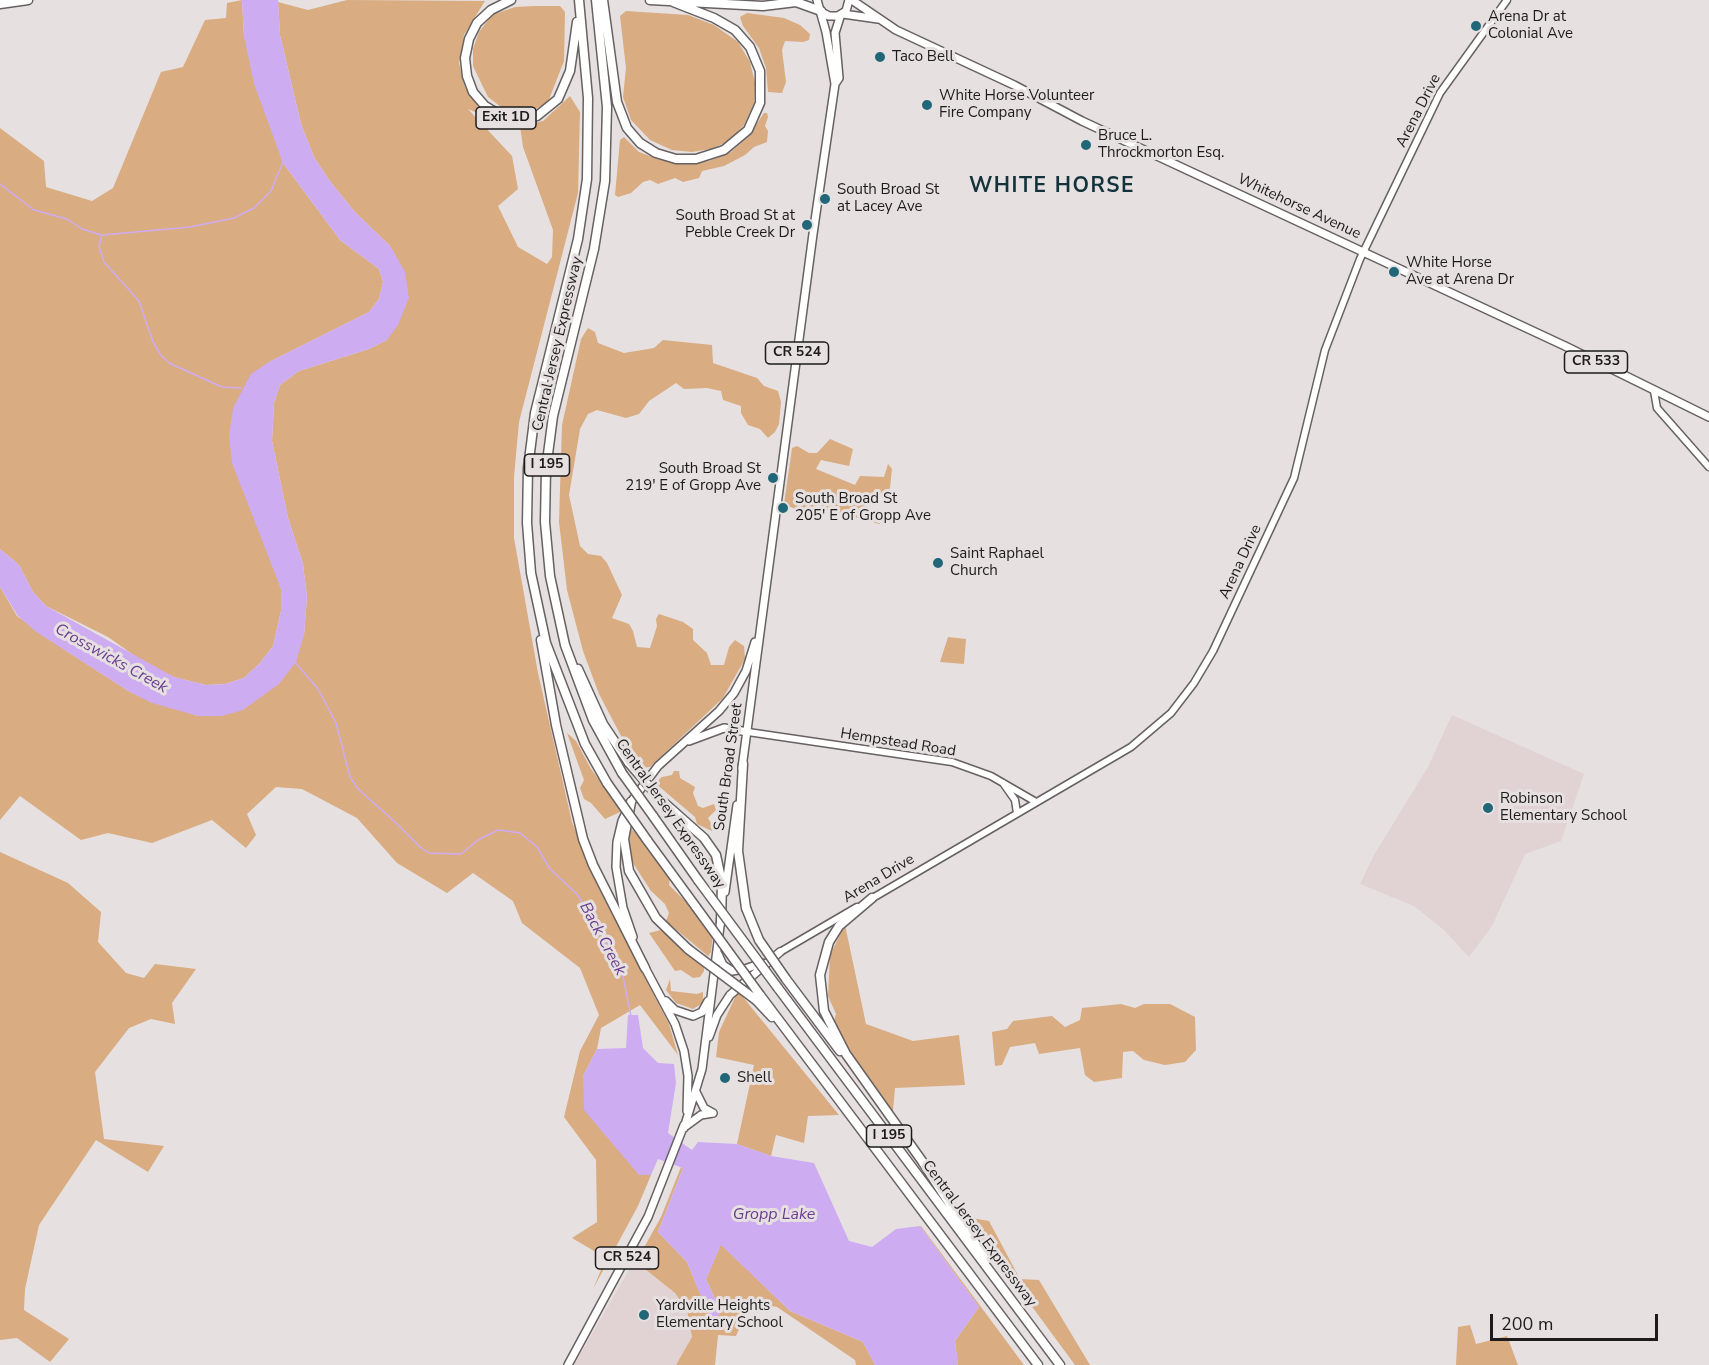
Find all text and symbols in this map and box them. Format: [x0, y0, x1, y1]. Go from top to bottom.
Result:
place label: Arena Dr at Colonial Ave [1488, 8, 1573, 43]
marker: Arena Dr at Colonial Ave [1469, 19, 1483, 33]
place label: Taco Bell [892, 48, 954, 66]
marker: Taco Bell [873, 50, 887, 64]
street label: Arena Drive [1393, 71, 1445, 151]
place label: White Horse Volunteer Fire Company [939, 87, 1094, 122]
marker: White Horse Volunteer Fire Company [920, 98, 934, 112]
road number: Exit 1D [476, 107, 536, 129]
place label: Bruce L. Throckmorton Esq. [1098, 127, 1224, 162]
marker: Bruce L. Throckmorton Esq. [1079, 138, 1093, 152]
street label: Whitehorse Avenue [1235, 171, 1363, 243]
district label: WHITE HORSE [969, 174, 1135, 200]
place label: South Broad St at Lacey Ave [837, 181, 939, 216]
marker: South Broad St at Lacey Ave [818, 192, 832, 206]
place label: South Broad St at Pebble Creek Dr [676, 207, 795, 242]
marker: South Broad St at Pebble Creek Dr [800, 218, 814, 232]
place label: White Horse Ave at Arena Dr [1406, 254, 1514, 289]
street label: Central Jersey Expressway [529, 255, 587, 433]
marker: White Horse Ave at Arena Dr [1387, 265, 1401, 279]
road number: CR 524 [766, 342, 828, 364]
road number: CR 533 [1564, 351, 1628, 373]
road number: I 195 [524, 454, 570, 476]
place label: South Broad St 219' E of Gropp Ave [625, 460, 761, 495]
marker: South Broad St 219' E of Gropp Ave [766, 471, 780, 485]
place label: South Broad St 205' E of Gropp Ave [795, 490, 931, 525]
marker: South Broad St 205' E of Gropp Ave [776, 501, 790, 515]
street label: Arena Drive [1216, 522, 1266, 602]
place label: Saint Raphael Church [950, 545, 1044, 580]
marker: Saint Raphael Church [931, 556, 945, 570]
water label: Crosswicks Creek [51, 620, 171, 698]
street label: South Broad Street [711, 702, 747, 832]
street label: Hempstead Road [839, 725, 957, 761]
street label: Central Jersey Expressway [611, 736, 729, 892]
place label: Robinson Elementary School [1500, 790, 1627, 825]
marker: Robinson Elementary School [1481, 801, 1495, 815]
street label: Arena Drive [840, 851, 918, 907]
water label: Back Creek [575, 899, 629, 979]
place label: Shell [737, 1069, 772, 1087]
marker: Shell [718, 1071, 732, 1085]
road number: I 195 [866, 1125, 912, 1147]
street label: Central Jersey Expressway [918, 1157, 1040, 1311]
water label: Gropp Lake [733, 1205, 815, 1225]
road number: CR 524 [596, 1247, 658, 1269]
place label: Yardville Heights Elementary School [656, 1297, 783, 1332]
scale bar [1493, 1302, 1661, 1340]
marker: Yardville Heights Elementary School [637, 1308, 651, 1322]
text: 200 m [1501, 1312, 1553, 1336]

